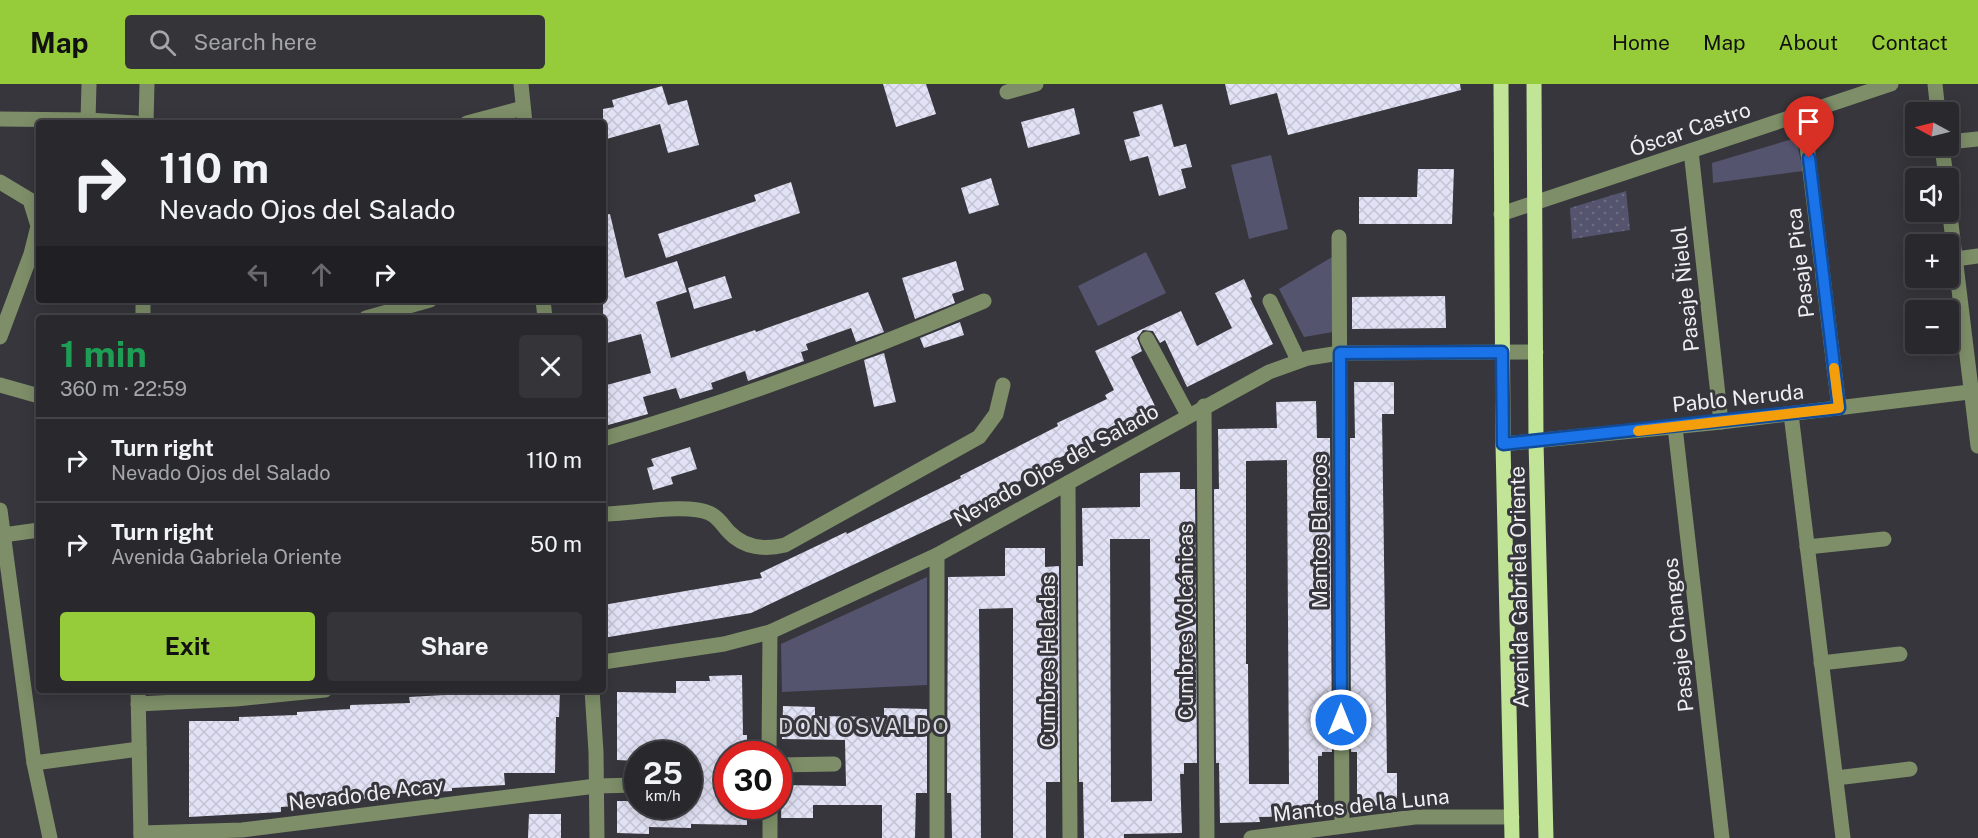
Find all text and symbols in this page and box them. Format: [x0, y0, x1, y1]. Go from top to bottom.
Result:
search box [125, 15, 545, 69]
text: Map [30, 26, 89, 59]
icon: search [146, 26, 179, 59]
text: Search here [194, 29, 317, 55]
text: Home [1612, 30, 1670, 55]
text: Map [1703, 30, 1746, 55]
text: About [1779, 30, 1838, 55]
text: Contact [1871, 30, 1948, 55]
pin [1783, 96, 1834, 158]
street label: Óscar Castro [1626, 97, 1754, 161]
north arrow [1905, 102, 1959, 156]
map controls [1905, 102, 1959, 354]
icon: arrive [1792, 105, 1825, 138]
text: 110 m [159, 143, 269, 192]
icon: right [60, 144, 138, 222]
button: sound [1905, 168, 1959, 222]
text: Nevado Ojos del Salado [159, 193, 455, 225]
street label: Pasaje Pica [1781, 206, 1819, 320]
street label: Pasaje Ñielol [1666, 225, 1704, 353]
button: + [1905, 234, 1959, 288]
icon: left [242, 258, 275, 291]
icon: ahead [305, 258, 338, 291]
icon: right [368, 258, 401, 291]
button: − [1905, 300, 1959, 354]
text: 1 min [60, 333, 147, 375]
button: close [519, 335, 582, 398]
text: 360 m · 22:59 [60, 377, 187, 401]
street label: Pablo Neruda [1671, 379, 1805, 417]
street label: Nevado Ojos del Salado [949, 398, 1163, 532]
text: Turn right [111, 435, 214, 461]
icon: right [60, 444, 93, 477]
text: 110 m [526, 447, 582, 473]
street label: Mantos Blancos [1307, 454, 1332, 609]
text: Nevado Ojos del Salado [111, 461, 331, 485]
street label: Avenida Gabriela Oriente [1504, 466, 1534, 708]
text: Turn right [111, 519, 214, 545]
street label: Cumbres Volcánicas [1173, 523, 1198, 721]
icon: right [60, 528, 93, 561]
text: 50 m [530, 531, 582, 557]
text: Avenida Gabriela Oriente [111, 545, 342, 569]
street label: Pasaje Changos [1657, 557, 1699, 713]
street label: Cumbres Heladas [1035, 574, 1060, 748]
button: Exit [60, 612, 315, 681]
button: Share [327, 612, 582, 681]
position arrow [1309, 688, 1373, 752]
district label: DON OSVALDO [778, 713, 950, 739]
speed limit sign: 30 [714, 741, 792, 819]
text: 25 [643, 755, 683, 791]
street label: Nevado de Acay [287, 772, 445, 816]
street label: Mantos de la Luna [1271, 783, 1451, 827]
text: km/h [645, 787, 681, 804]

